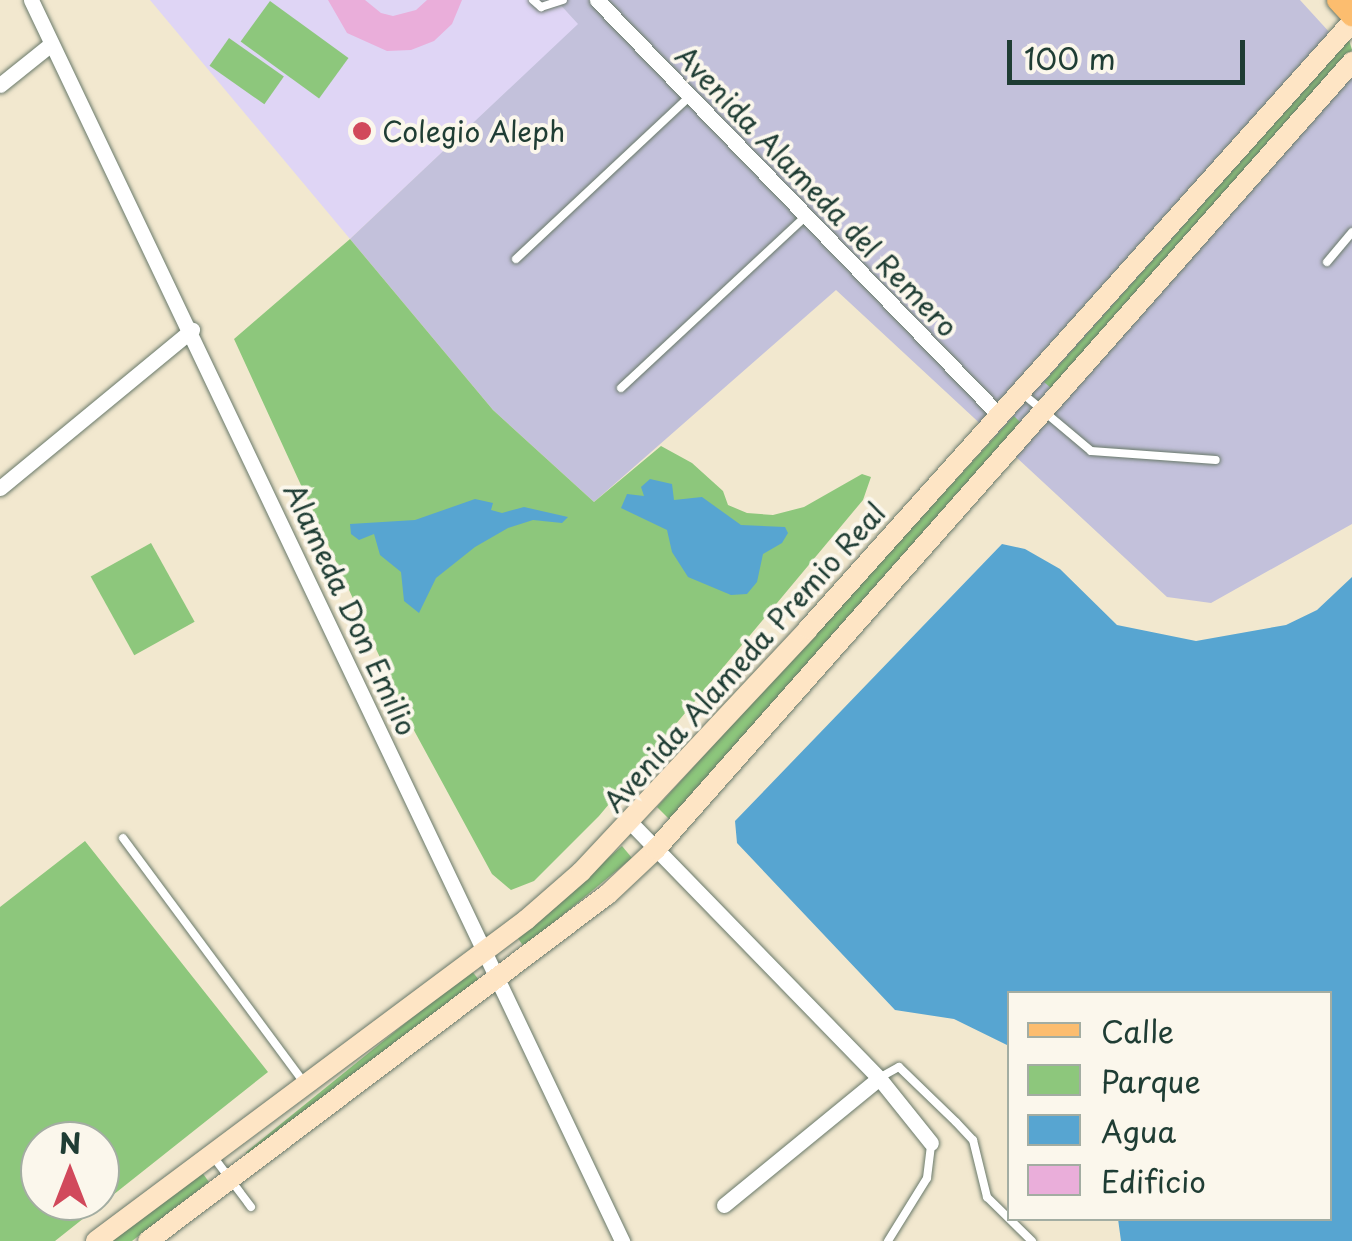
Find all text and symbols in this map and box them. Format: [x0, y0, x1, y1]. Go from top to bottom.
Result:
scale bar [1012, 20, 1250, 82]
text: 100 m [1024, 35, 1116, 80]
street label: Avenida Alameda del Remero [668, 38, 966, 344]
place label: Colegio Aleph [382, 114, 566, 148]
marker: Colegio Aleph [351, 120, 373, 142]
street label: Alameda Don Emilio [278, 478, 424, 740]
street label: Avenida Alameda Premio Real [596, 496, 892, 818]
legend [1007, 991, 1332, 1221]
text: Calle [1101, 1008, 1174, 1053]
text: Parque [1101, 1058, 1201, 1103]
text: Agua [1101, 1108, 1176, 1153]
north arrow [20, 1121, 120, 1221]
text: N [59, 1121, 81, 1164]
text: Edificio [1101, 1158, 1206, 1203]

